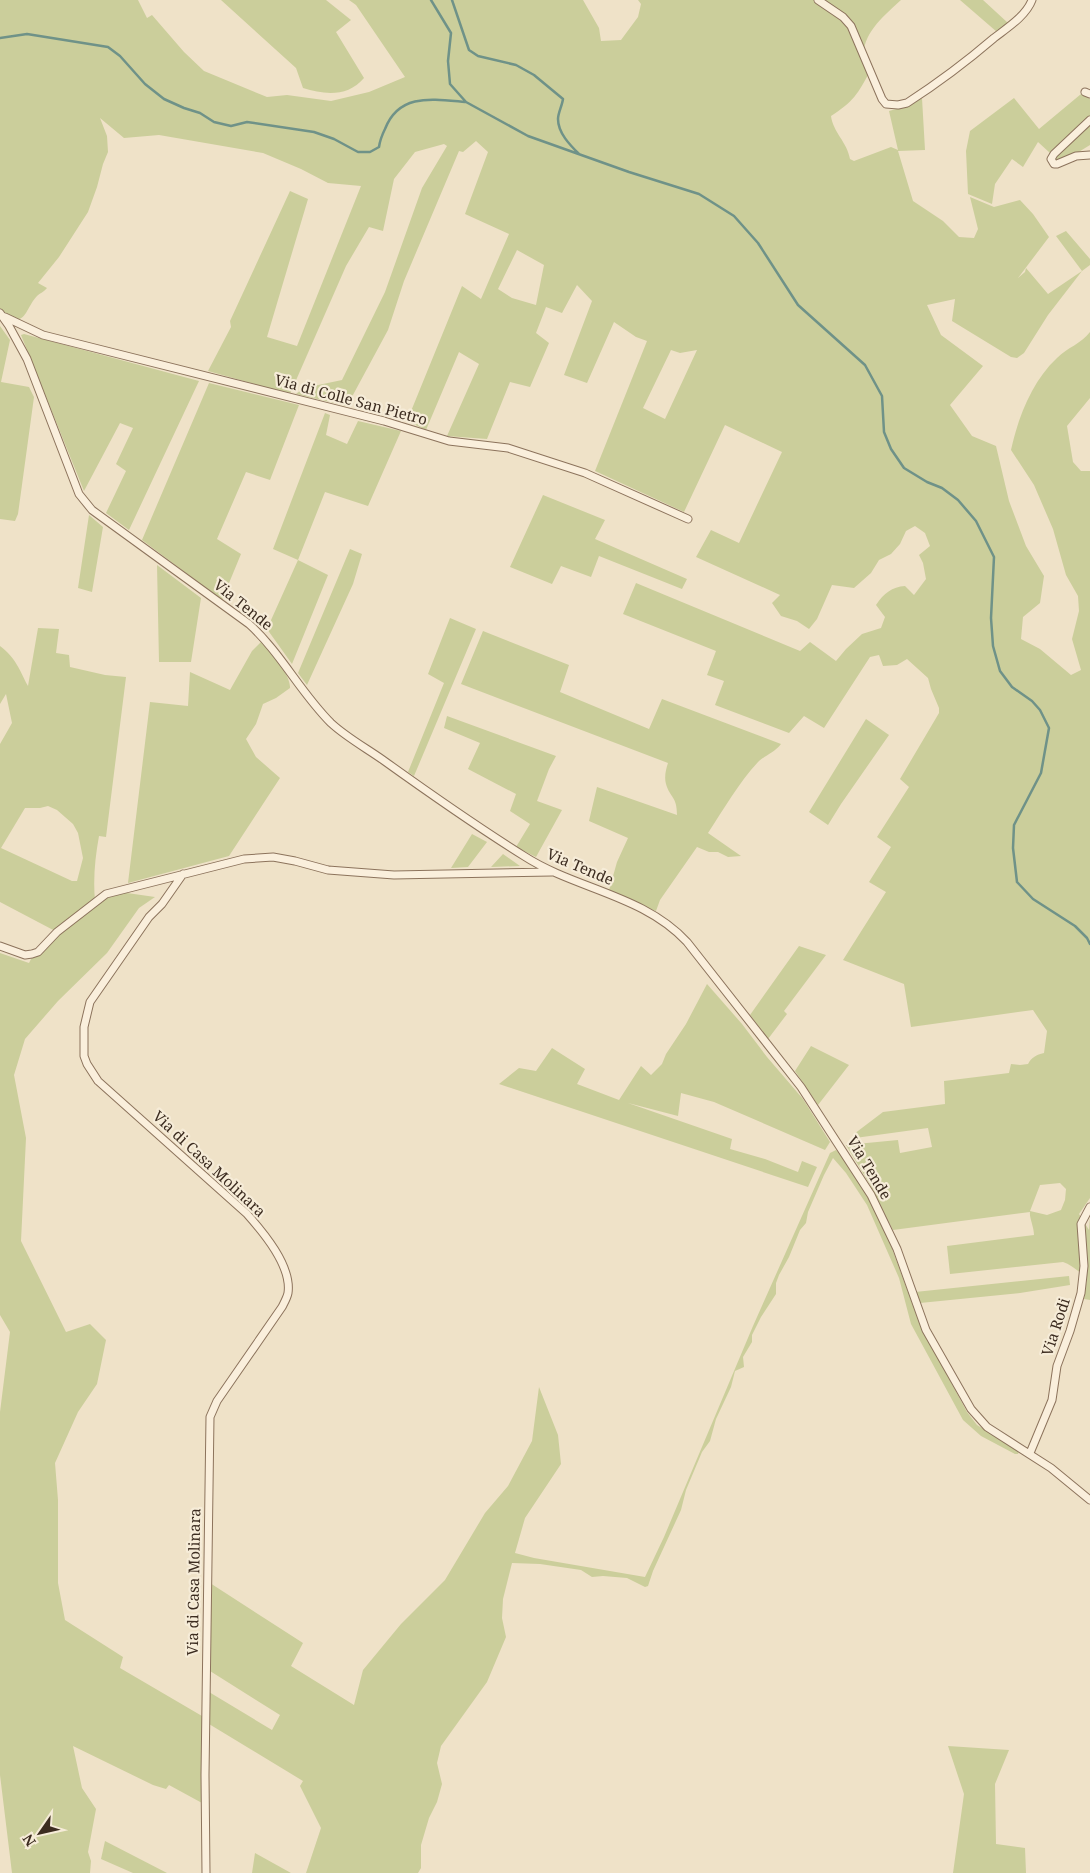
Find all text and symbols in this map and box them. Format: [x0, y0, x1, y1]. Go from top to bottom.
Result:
street label: Via di Colle San Pietro [273, 369, 430, 429]
street label: Via Tende [210, 574, 277, 634]
street label: Via Tende [544, 843, 617, 889]
street label: Via di Casa Molinara [149, 1106, 270, 1221]
street label: Via Tende [843, 1132, 897, 1203]
street label: Via Rodi [1036, 1295, 1074, 1358]
street label: Via di Casa Molinara [182, 1508, 204, 1656]
north arrow [15, 1808, 65, 1858]
text: N [18, 1831, 40, 1850]

